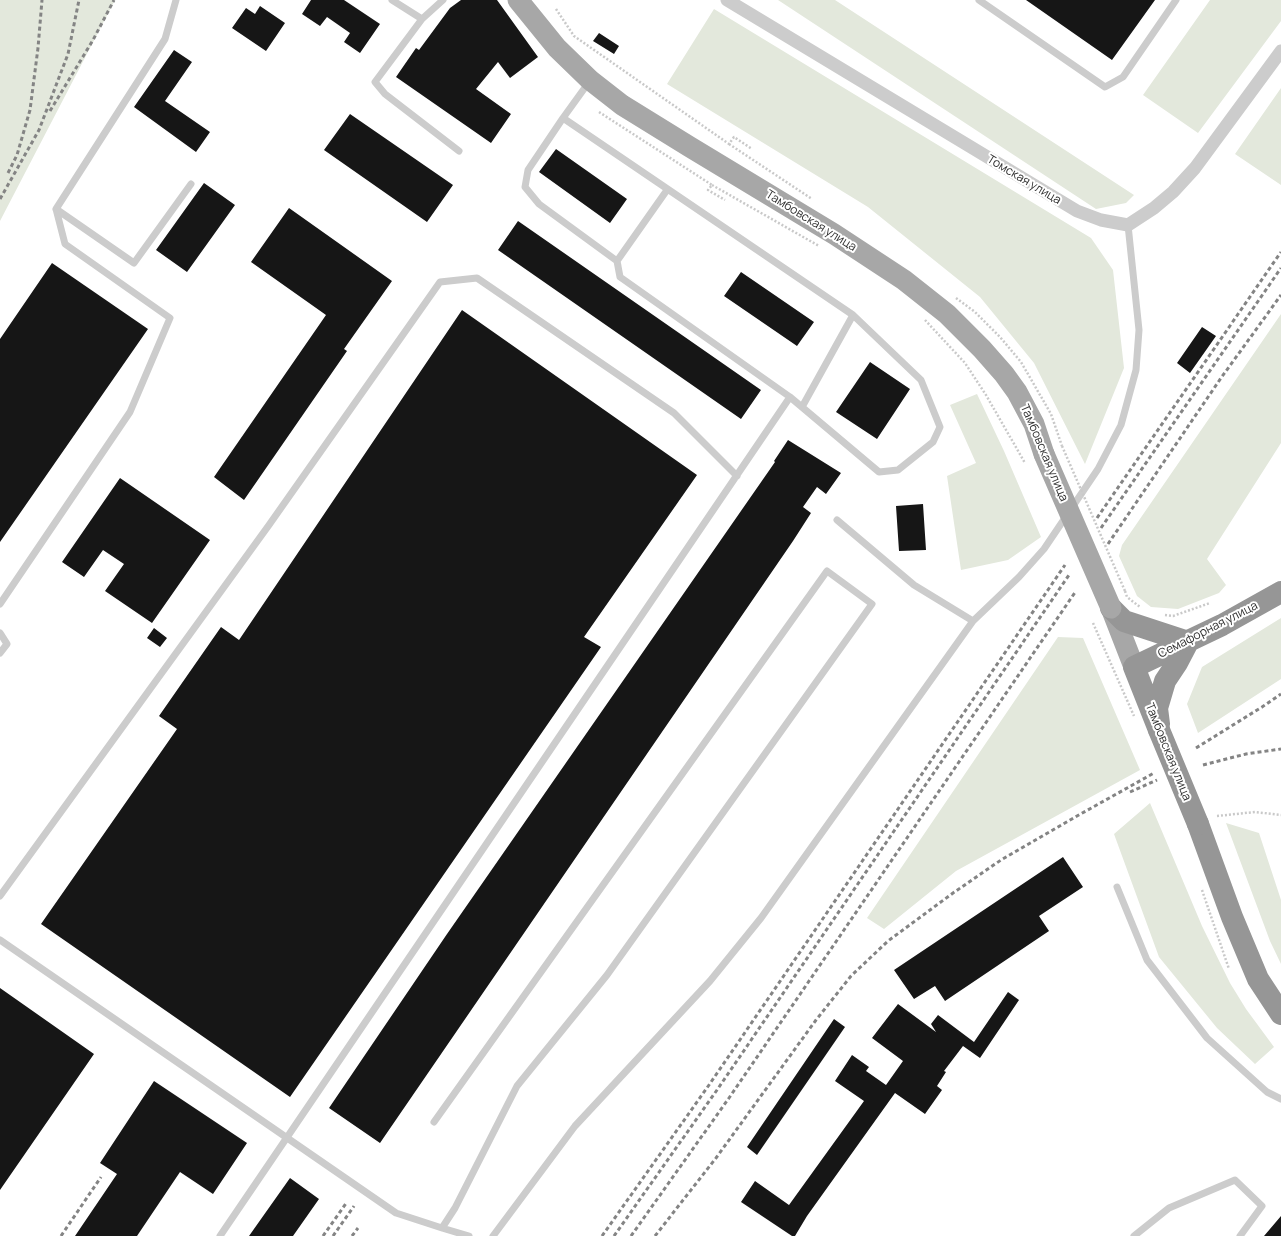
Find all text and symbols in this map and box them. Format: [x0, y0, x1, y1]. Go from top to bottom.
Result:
street label: Томская улица [984, 152, 1064, 208]
street label: Тамбовская улица [763, 187, 859, 255]
street label: Тамбовская улица [1017, 402, 1071, 504]
street label: Семафорная улица [1156, 599, 1260, 661]
street label: Тамбовская улица [1142, 701, 1194, 803]

